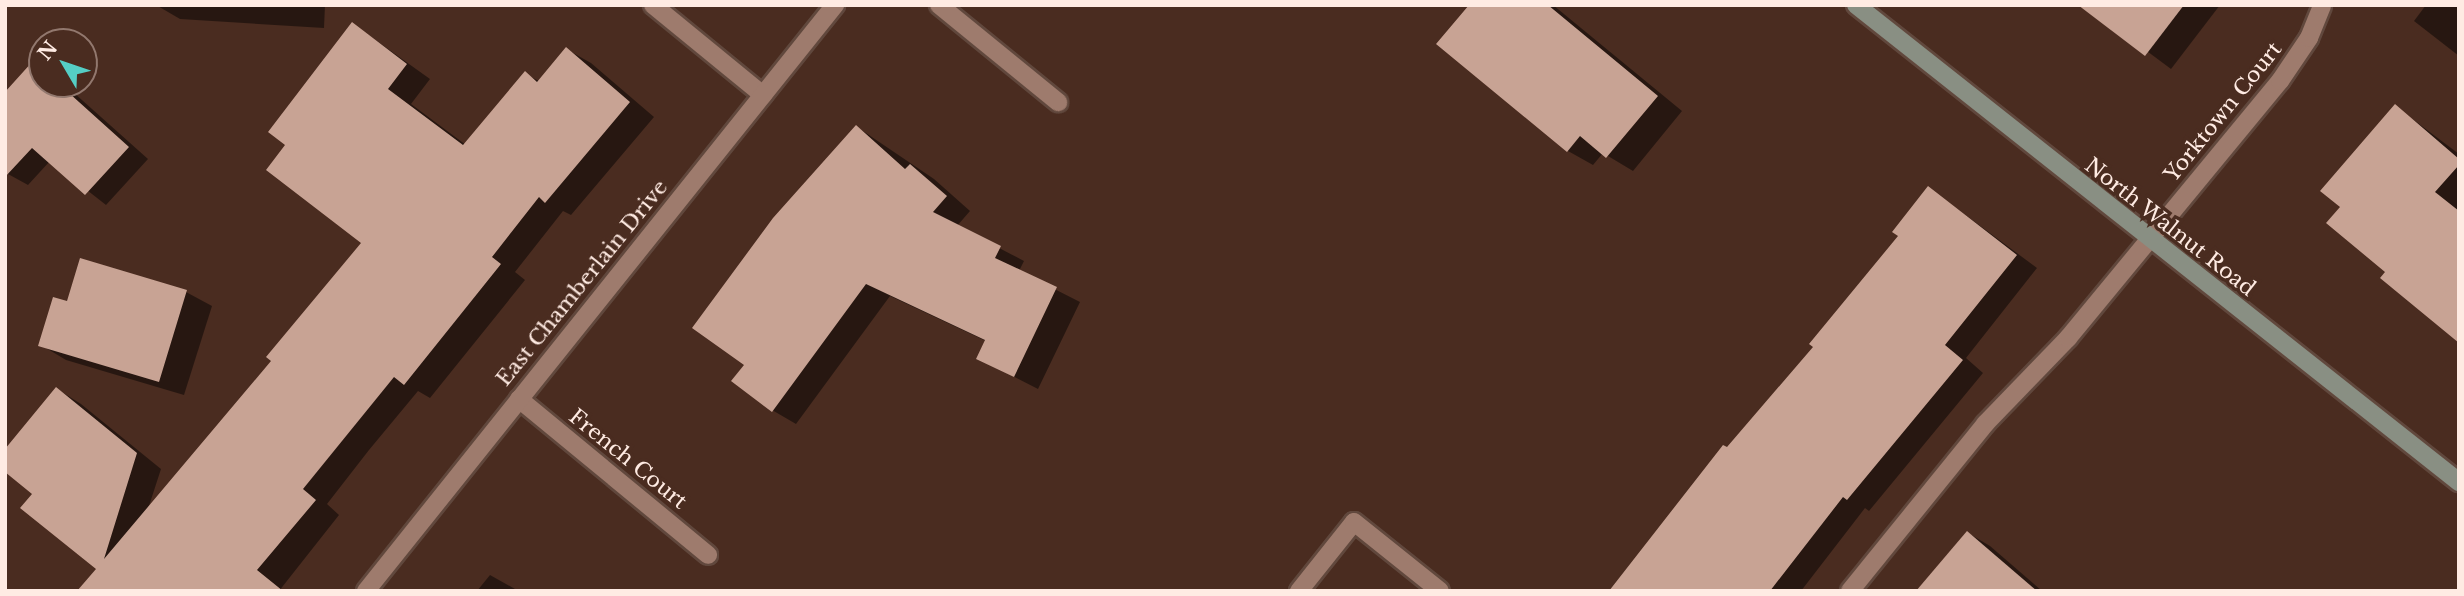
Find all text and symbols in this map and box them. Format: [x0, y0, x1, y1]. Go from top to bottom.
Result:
north arrow [28, 28, 98, 98]
text: N [33, 37, 62, 65]
street label: Yorktown Court [2159, 37, 2287, 187]
street label: North Walnut Road [2079, 152, 2261, 302]
street label: East Chamberlain Drive [491, 175, 673, 391]
street label: French Court [564, 404, 692, 514]

